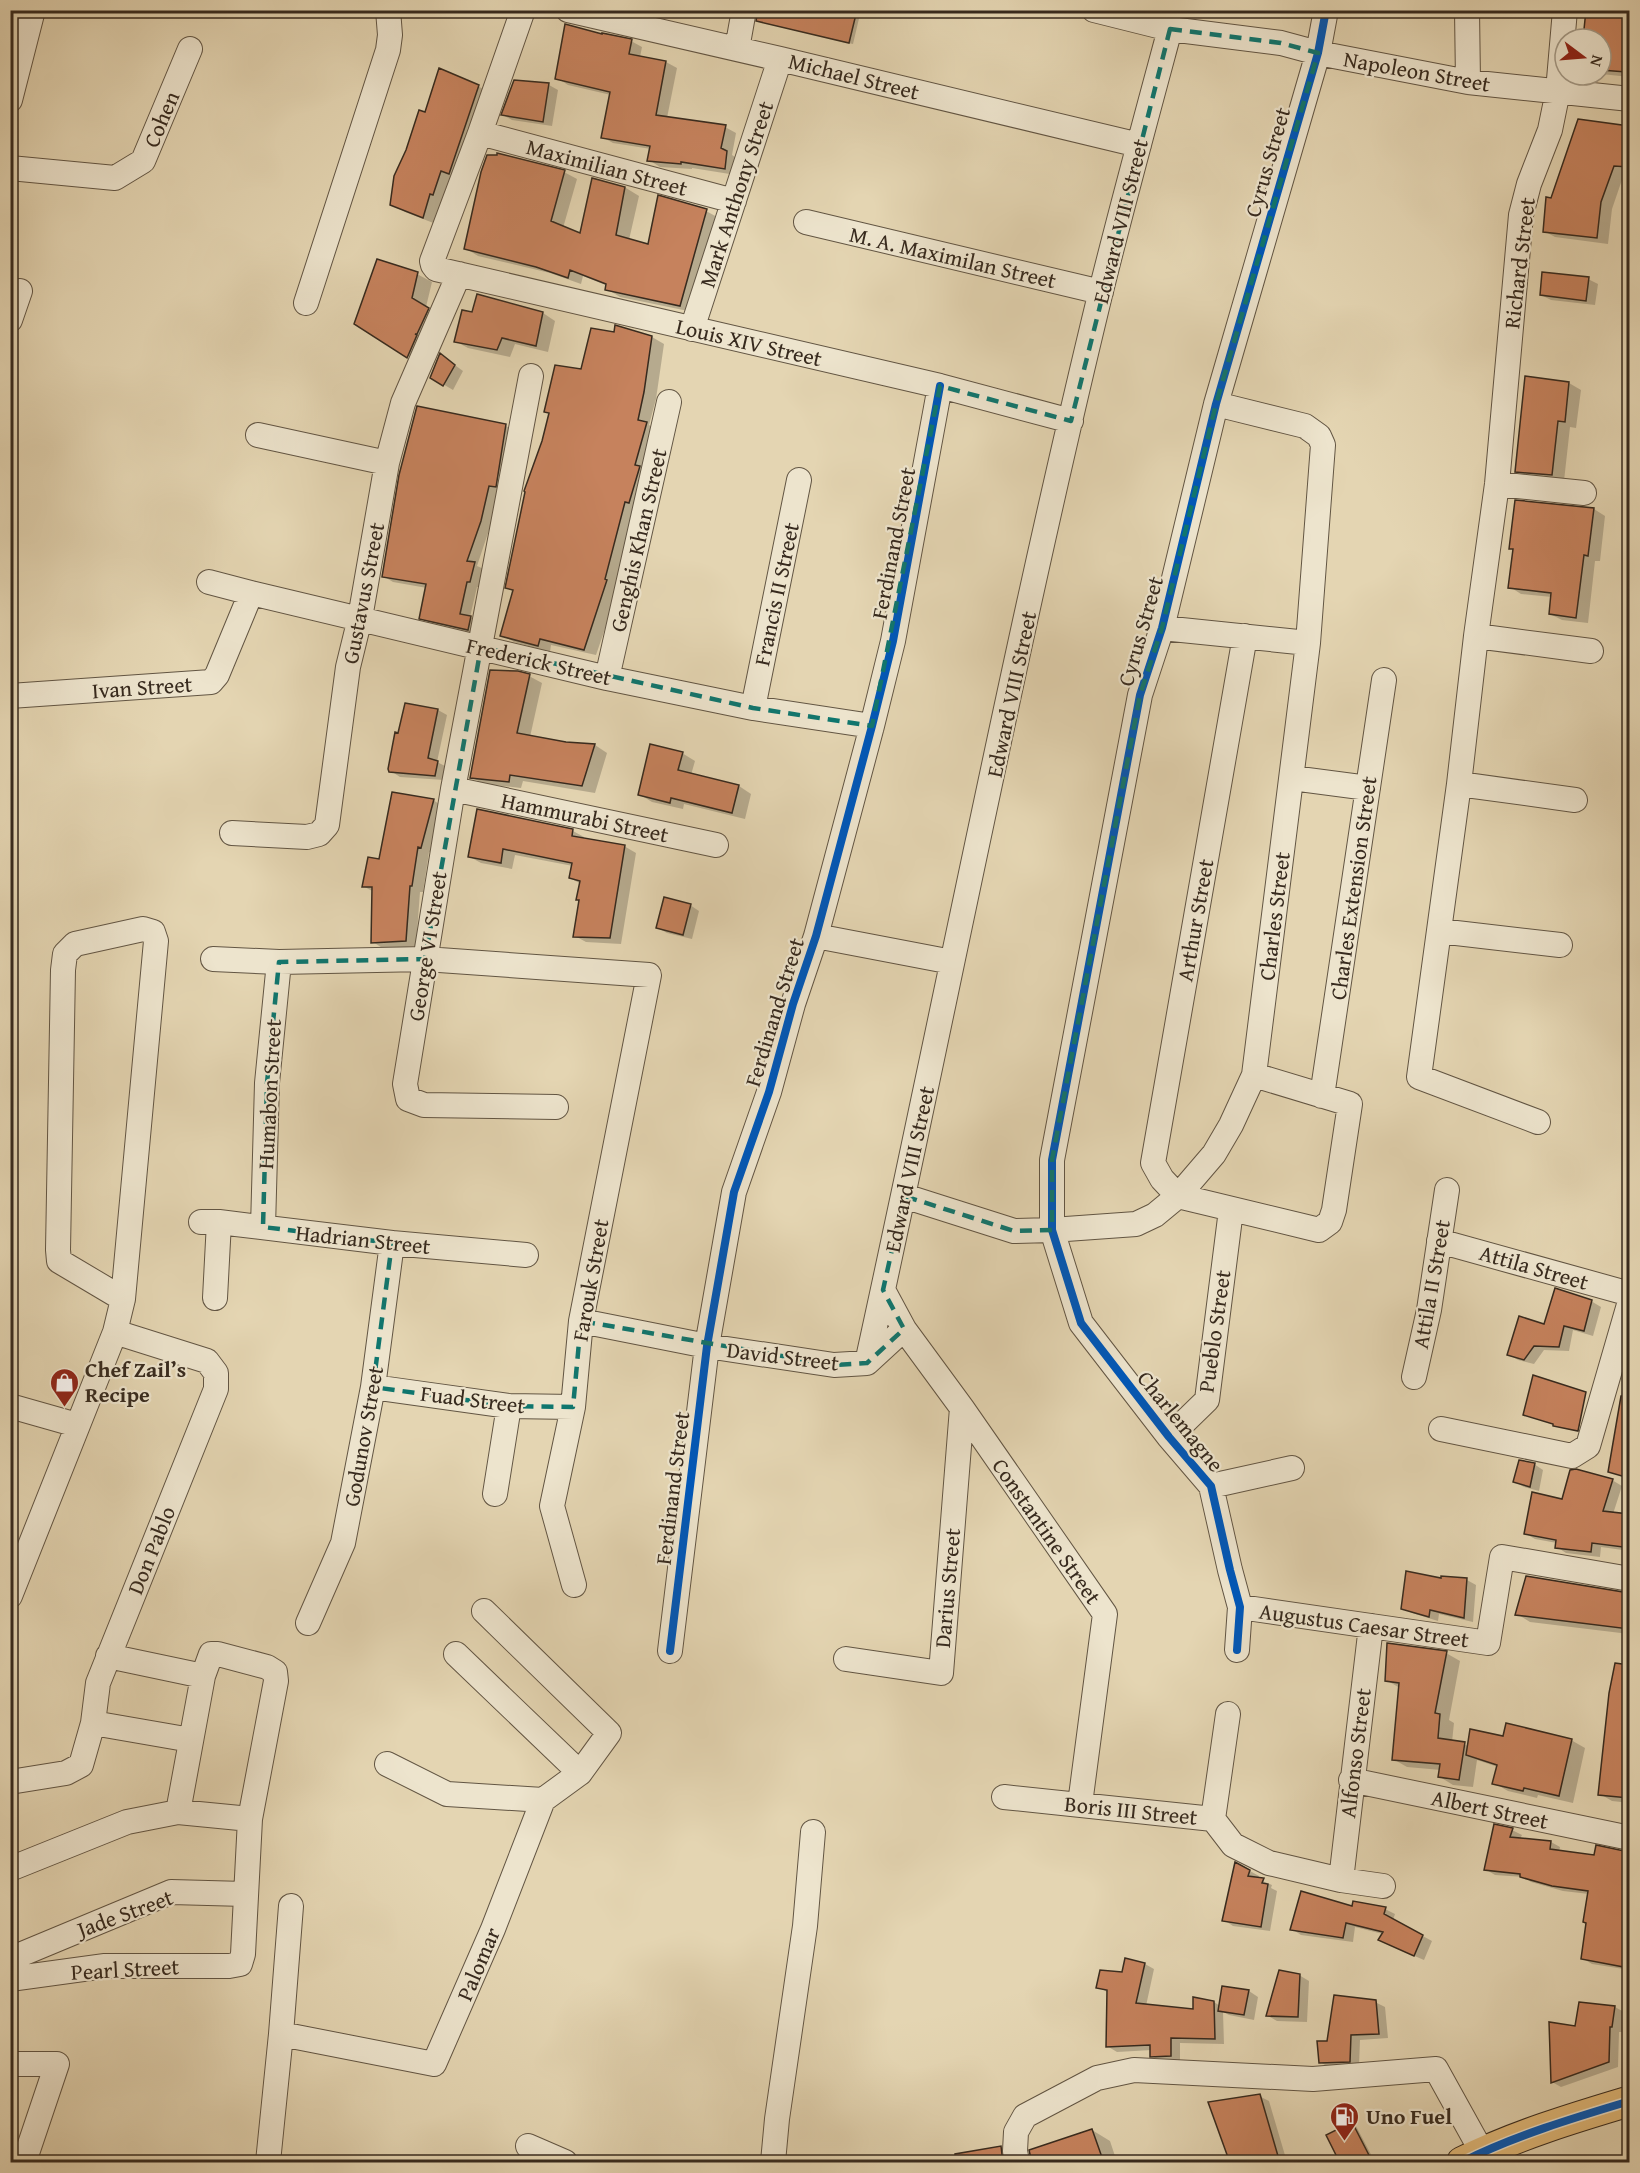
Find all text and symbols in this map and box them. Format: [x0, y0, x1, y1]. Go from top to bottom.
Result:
north arrow [1553, 27, 1613, 87]
street label: Napoleon Street [1341, 42, 1493, 100]
street label: Michael Street [785, 44, 923, 108]
text: N [1584, 53, 1610, 70]
street label: Cohen [135, 85, 187, 152]
street label: Mark Anthony Street [691, 96, 781, 291]
street label: Cyrus Street [1236, 103, 1298, 221]
street label: Maximilian Street [523, 130, 691, 204]
street label: Edward VIII Street [1084, 135, 1156, 307]
street label: Richard Street [1495, 195, 1543, 331]
street label: M. A. Maximilan Street [847, 218, 1060, 296]
street label: Louis XIV Street [673, 310, 825, 374]
street label: Genghis Khan Street [601, 445, 675, 635]
street label: Ferdinand Street [863, 464, 923, 622]
street label: Gustavus Street [334, 519, 392, 667]
street label: Francis II Street [745, 519, 807, 669]
street label: Cyrus Street [1109, 572, 1171, 690]
street label: Edward VIII Street [978, 608, 1044, 780]
street label: Frederick Street [463, 629, 615, 693]
street label: Ivan Street [91, 668, 193, 706]
street label: Charles Extension Street [1321, 774, 1385, 1002]
street label: Hammurabi Street [498, 784, 672, 850]
street label: Charles Street [1250, 850, 1298, 982]
street label: Arthur Street [1168, 856, 1222, 984]
street label: George VI Street [399, 869, 455, 1023]
street label: Ferdinand Street [736, 933, 812, 1090]
street label: Humabon Street [249, 1018, 289, 1170]
street label: Edward VIII Street [876, 1083, 942, 1255]
street label: Hadrian Street [294, 1216, 432, 1262]
street label: Farouk Street [563, 1216, 617, 1344]
street label: Attila II Street [1404, 1217, 1458, 1351]
street label: Attila Street [1476, 1236, 1593, 1298]
street label: Pueblo Street [1190, 1267, 1238, 1394]
street label: David Street [725, 1333, 841, 1379]
place label: Chef Zail’s Recipe [85, 1353, 186, 1410]
street label: Godunov Street [335, 1363, 391, 1509]
street label: Charlemagne [1130, 1363, 1232, 1479]
shop icon: Chef Zail’s Recipe [48, 1366, 80, 1408]
street label: Fuad Street [419, 1377, 527, 1421]
street label: Ferdinand Street [647, 1409, 697, 1567]
street label: Constantine Street [985, 1451, 1110, 1611]
street label: Don Pablo [119, 1501, 183, 1599]
street label: Darius Street [926, 1527, 968, 1649]
street label: Augustus Caesar Street [1257, 1594, 1471, 1656]
street label: Alfonso Street [1331, 1686, 1379, 1820]
street label: Albert Street [1429, 1781, 1552, 1837]
street label: Boris III Street [1063, 1787, 1199, 1833]
street label: Jade Street [70, 1881, 178, 1946]
street label: Palomar [448, 1922, 508, 2006]
street label: Pearl Street [70, 1950, 180, 1988]
fuel station icon: Uno Fuel [1329, 2100, 1361, 2142]
place label: Uno Fuel [1366, 2100, 1452, 2132]

